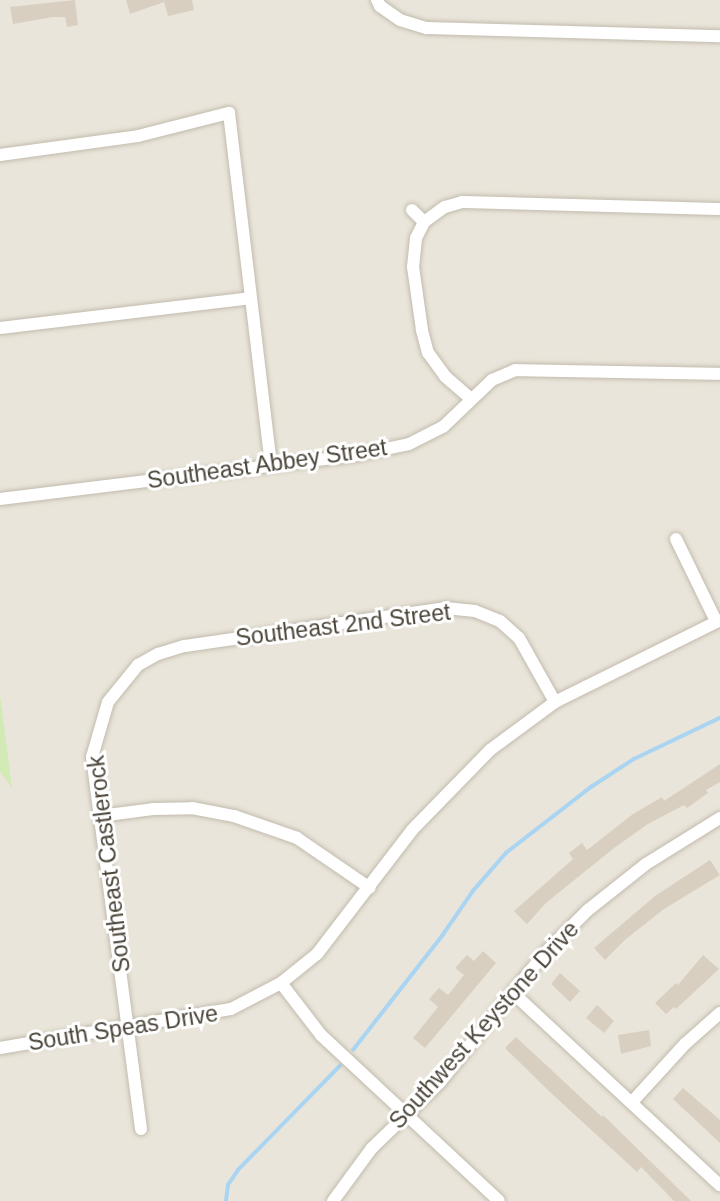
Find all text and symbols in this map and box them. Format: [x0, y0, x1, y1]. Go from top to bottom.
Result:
street label: Southeast Abbey Street [145, 433, 389, 495]
street label: Southeast 2nd Street [234, 598, 452, 652]
street label: Southeast Castlerock [82, 754, 136, 974]
street label: Southwest Keystone Drive [383, 916, 585, 1134]
street label: South Speas Drive [26, 999, 220, 1057]

